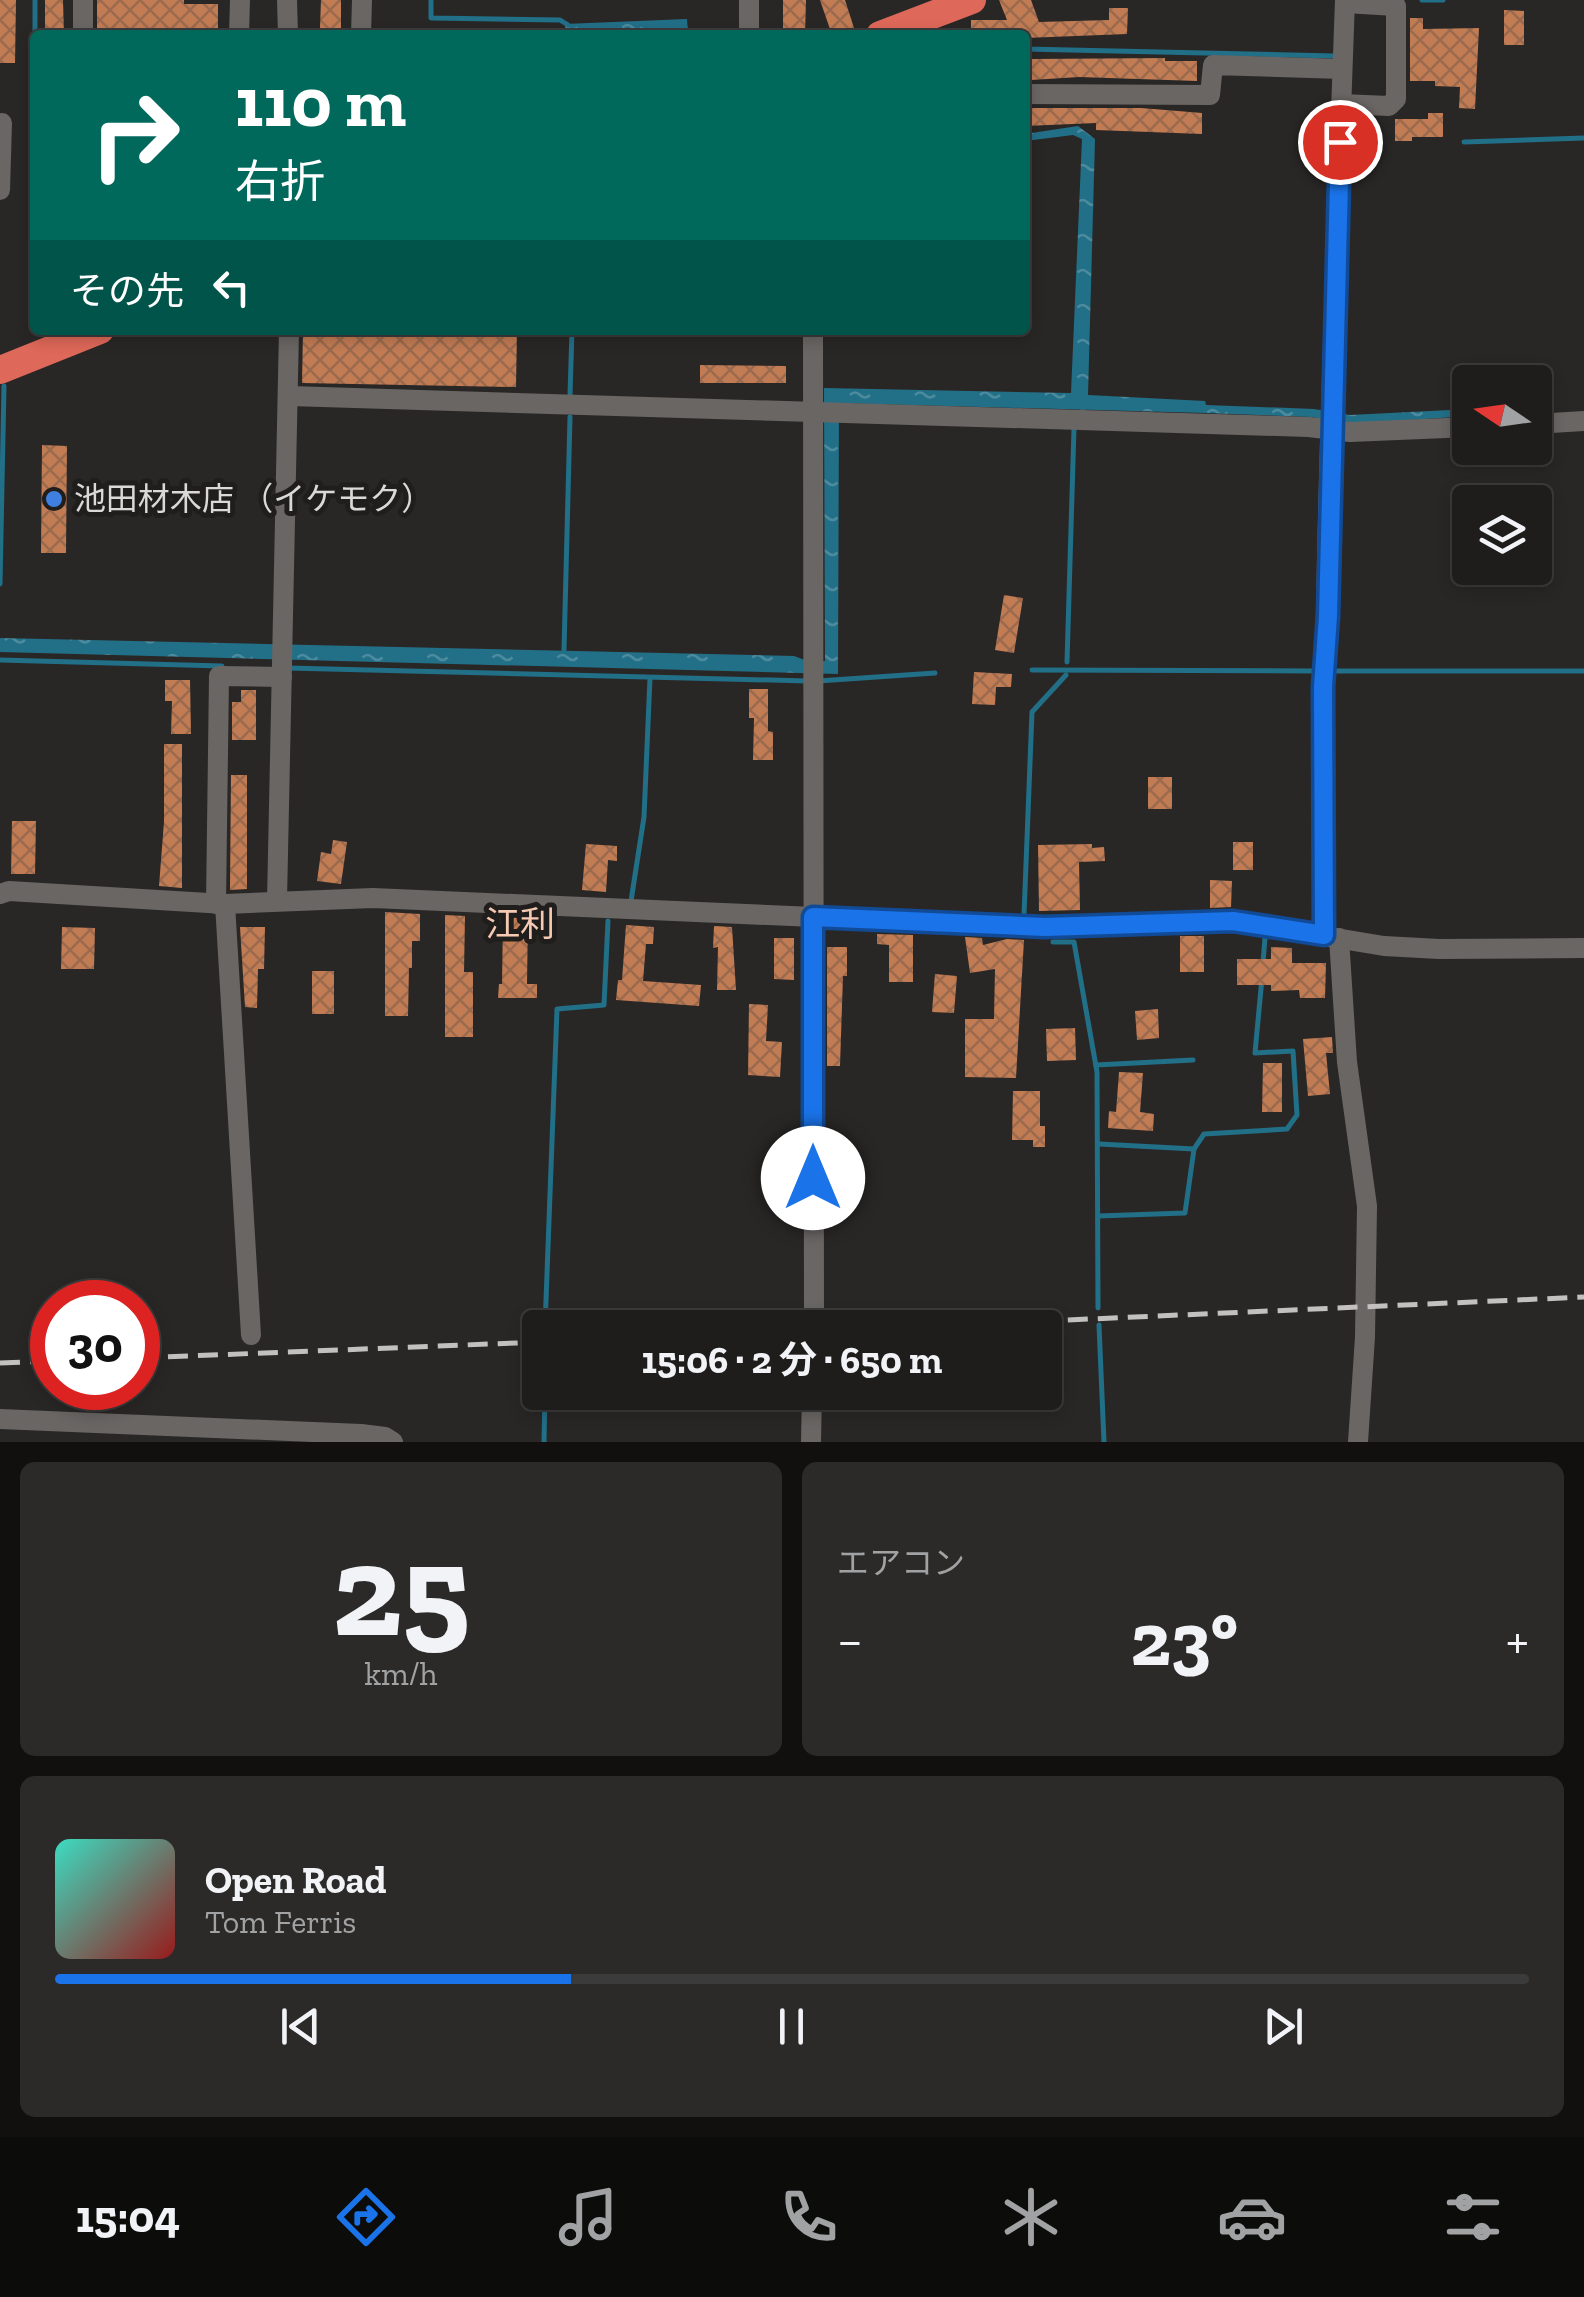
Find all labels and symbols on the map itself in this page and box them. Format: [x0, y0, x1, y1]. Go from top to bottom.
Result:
pin [1298, 100, 1383, 185]
north arrow [1452, 365, 1552, 465]
place label: 池田材木店 （イケモク） [74, 480, 433, 518]
marker: 池田材木店 （イケモク） [43, 488, 65, 510]
district label: 江利 [485, 903, 555, 945]
position arrow [761, 1126, 865, 1230]
speed limit sign: 30 [30, 1280, 160, 1410]

